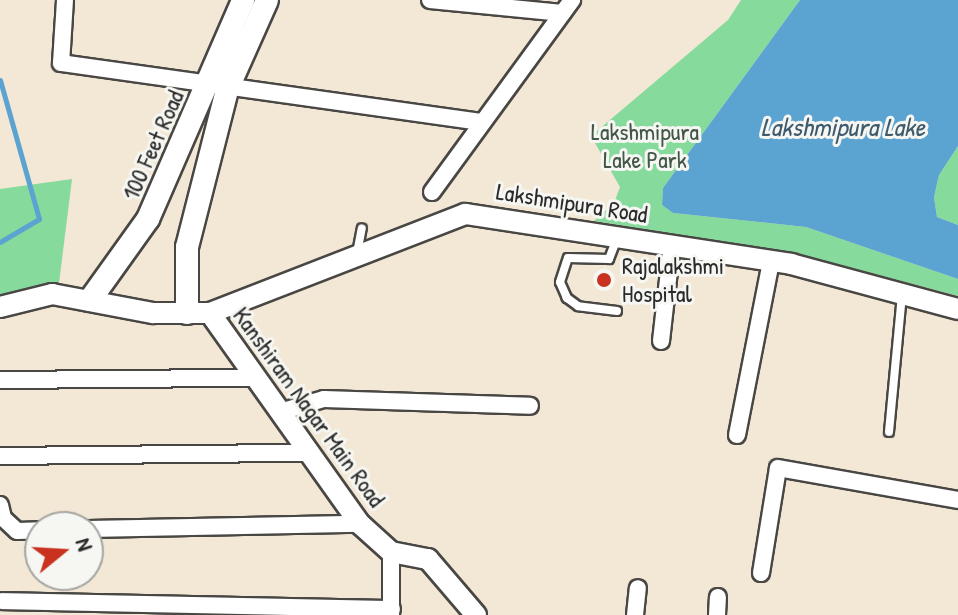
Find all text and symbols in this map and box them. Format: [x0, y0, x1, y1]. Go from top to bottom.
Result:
street label: 100 Feet Road [116, 86, 190, 204]
water label: Lakshmipura Lake [761, 111, 925, 143]
park label: Lakshmipura Lake Park [591, 118, 699, 174]
street label: Lakshmipura Road [494, 177, 650, 229]
place label: Rajalakshmi Hospital [622, 252, 724, 308]
marker: Rajalakshmi Hospital [593, 269, 615, 291]
street label: Kanshiram Nagar Main Road [227, 302, 391, 512]
north arrow [24, 511, 104, 591]
text: N [69, 534, 101, 554]

